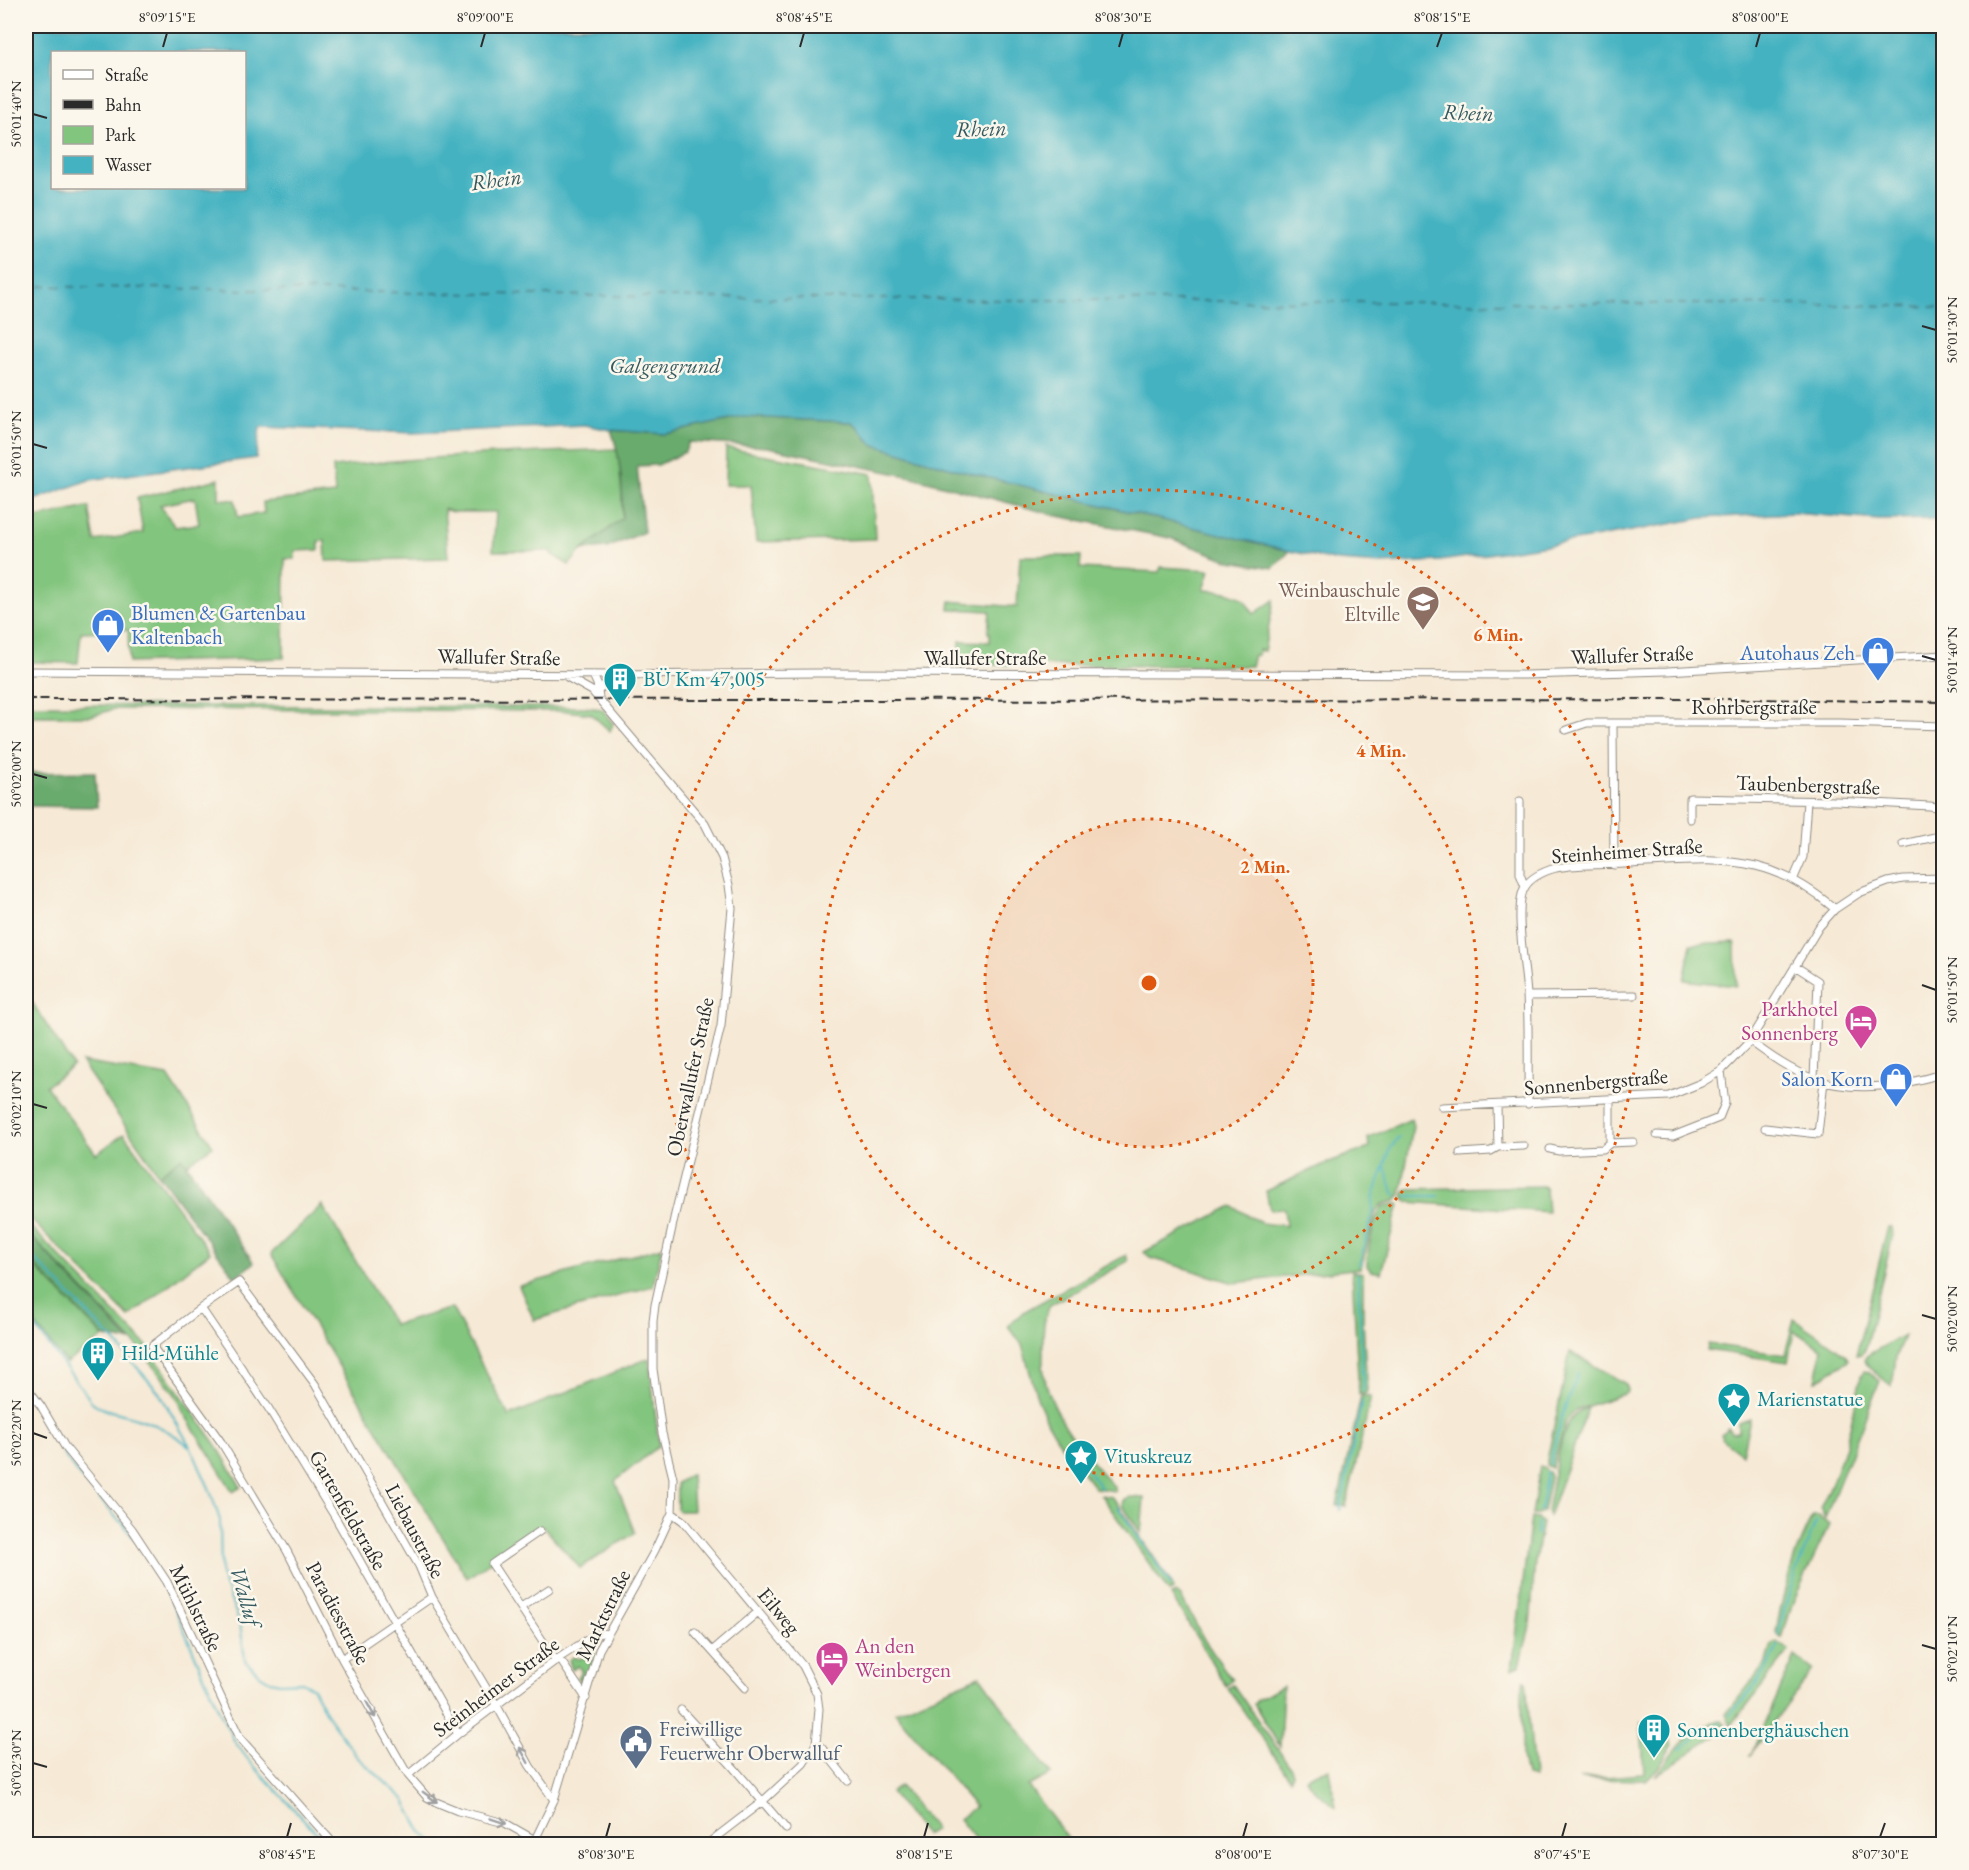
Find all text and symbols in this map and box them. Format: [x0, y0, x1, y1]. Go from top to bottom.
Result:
text: 8°09'15"E [139, 7, 196, 26]
text: 8°09'00"E [457, 7, 514, 26]
text: 8°08'45"E [776, 7, 833, 26]
text: 8°08'30"E [1095, 7, 1152, 26]
text: 8°08'15"E [1414, 7, 1471, 26]
text: 8°08'00"E [1732, 7, 1789, 26]
legend [51, 51, 246, 189]
text: Straße [105, 63, 148, 86]
text: 50°01'40"N [6, 80, 25, 148]
text: Bahn [105, 93, 142, 116]
water label: Rhein [1442, 97, 1494, 128]
water label: Rhein [955, 113, 1007, 144]
text: Park [105, 123, 136, 146]
text: Wasser [105, 153, 152, 176]
water label: Rhein [469, 162, 523, 197]
text: 50°01'30"N [1942, 296, 1961, 364]
water label: Galgengrund [609, 351, 721, 380]
text: 50°01'50"N [6, 410, 25, 478]
place label: Weinbauschule Eltville [1278, 576, 1400, 627]
school or university icon: Weinbauschule Eltville [1405, 584, 1441, 631]
place label: Blumen & Gartenbau Kaltenbach [131, 599, 306, 650]
shop icon: Blumen & Gartenbau Kaltenbach [90, 607, 126, 654]
text: 6 Min. [1473, 623, 1523, 646]
text: 50°01'40"N [1942, 626, 1961, 694]
shop icon: Autohaus Zeh [1860, 635, 1896, 682]
street label: Wallufer Straße [1570, 639, 1694, 670]
place label: Autohaus Zeh [1739, 639, 1855, 666]
street label: Wallufer Straße [437, 642, 561, 671]
street label: Wallufer Straße [924, 644, 1046, 671]
building icon: BÜ Km 47,005 [602, 661, 638, 708]
place label: BÜ Km 47,005 [643, 665, 765, 692]
street label: Rohrbergstraße [1691, 693, 1817, 720]
text: 4 Min. [1356, 739, 1406, 762]
text: 50°02'00"N [6, 740, 25, 808]
street label: Taubenbergstraße [1736, 768, 1880, 801]
street label: Steinheimer Straße [1551, 832, 1703, 869]
text: 2 Min. [1240, 855, 1290, 878]
text: 50°01'50"N [1942, 956, 1961, 1024]
centre of rings [1139, 973, 1159, 993]
street label: Oberwallufer Straße [659, 995, 720, 1159]
place label: Parkhotel Sonnenberg [1741, 995, 1839, 1046]
hotel icon: Parkhotel Sonnenberg [1843, 1003, 1879, 1050]
shop icon: Salon Korn [1878, 1061, 1914, 1108]
street label: Sonnenbergstraße [1523, 1062, 1669, 1101]
place label: Salon Korn [1781, 1065, 1873, 1092]
text: 50°02'10"N [6, 1070, 25, 1138]
text: 50°02'00"N [1942, 1285, 1961, 1353]
building icon: Hild-Mühle [80, 1335, 116, 1382]
place label: Hild-Mühle [121, 1339, 219, 1366]
place icon: Marienstatue [1716, 1381, 1752, 1428]
place label: Marienstatue [1757, 1385, 1863, 1412]
text: 50°02'20"N [6, 1399, 25, 1467]
place icon: Vituskreuz [1063, 1438, 1099, 1485]
place label: Vituskreuz [1104, 1442, 1191, 1469]
street label: Gartenfeldstraße [303, 1445, 394, 1575]
street label: Liebaustraße [379, 1479, 452, 1583]
street label: Paradiesstraße [300, 1557, 377, 1669]
street label: Mühlstraße [164, 1560, 229, 1656]
water label: Walluf [223, 1563, 269, 1634]
street label: Marktstraße [569, 1565, 636, 1665]
street label: Eilweg [752, 1582, 807, 1640]
text: 50°02'10"N [1942, 1615, 1961, 1683]
street label: Steinheimer Straße [427, 1630, 564, 1743]
place label: An den Weinbergen [854, 1632, 951, 1683]
hotel icon: An den Weinbergen [814, 1640, 850, 1687]
one-way arrow [365, 1701, 377, 1718]
building icon: Sonnenberghäuschen [1636, 1712, 1672, 1759]
place label: Freiwillige Feuerwehr Oberwalluf [659, 1715, 842, 1766]
place label: Sonnenberghäuschen [1677, 1716, 1849, 1743]
public building icon: Freiwillige Feuerwehr Oberwalluf [618, 1723, 654, 1770]
text: 50°02'30"N [6, 1729, 25, 1797]
one-way arrow [518, 1746, 529, 1764]
one-way arrow [422, 1791, 438, 1803]
one-way arrow [488, 1816, 507, 1827]
text: 8°08'45"E [259, 1844, 316, 1863]
text: 8°08'30"E [578, 1844, 635, 1863]
text: 8°08'15"E [896, 1844, 953, 1863]
text: 8°08'00"E [1215, 1844, 1272, 1863]
text: 8°07'45"E [1534, 1844, 1591, 1863]
text: 8°07'30"E [1852, 1844, 1909, 1863]

